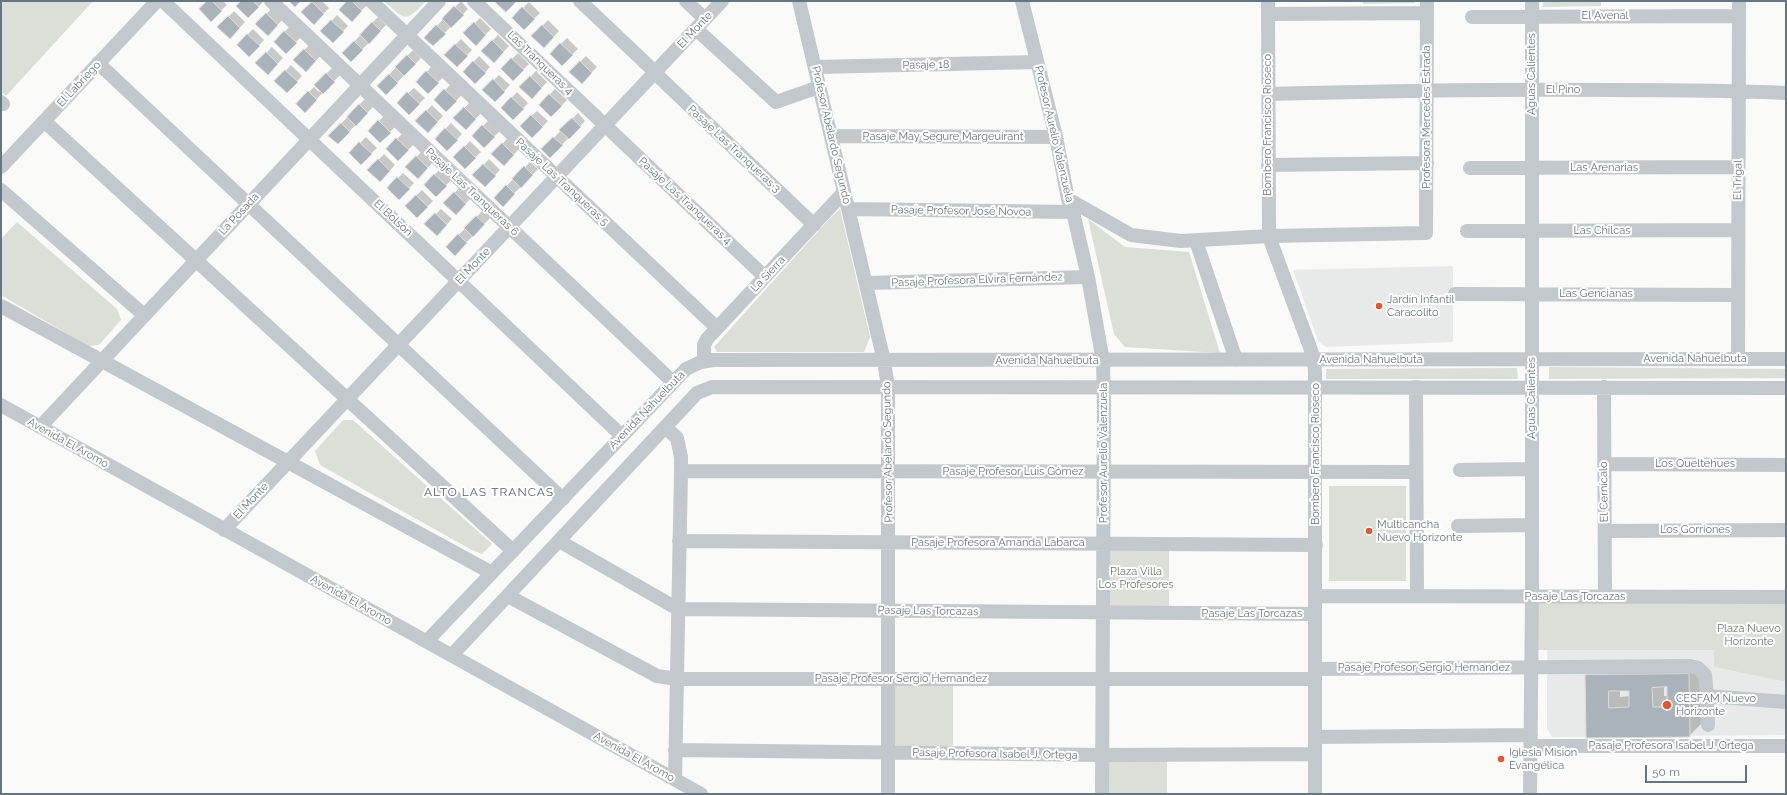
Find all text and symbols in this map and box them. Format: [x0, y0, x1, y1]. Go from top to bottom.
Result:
street label: El Monte [675, 9, 715, 51]
street label: El Avenal [1581, 9, 1629, 23]
street label: Las Tranqueras 4 [504, 28, 576, 98]
street label: Aguas Calientes [1525, 33, 1539, 115]
street label: Profesora Mercedes Estrada [1420, 45, 1434, 189]
street label: Bombero Francisco Rioseco [1261, 54, 1275, 196]
street label: El Labriego [54, 58, 104, 110]
street label: Pasaje 18 [902, 58, 950, 72]
street label: Profesor Aurelio Valenzuela [1032, 64, 1076, 204]
street label: Profesor Abelardo Segundo [809, 65, 853, 205]
street label: El Pino [1546, 83, 1580, 97]
street label: Pasaje Las Tranqueras 3 [685, 103, 783, 195]
street label: Pasaje May Segure Margeuirant [863, 130, 1023, 144]
street label: Pasaje Las Tranqueras 5 [513, 136, 611, 228]
street label: Pasaje Las Tranqueras 6 [423, 145, 521, 239]
street label: Pasaje Las Tranqueras 4 [636, 155, 734, 247]
street label: El Trigal [1731, 160, 1745, 200]
street label: Las Arenarias [1570, 161, 1638, 175]
street label: La Posada [216, 190, 262, 238]
street label: El Bolsón [371, 197, 415, 239]
street label: Pasaje Profesor José Novoa [891, 203, 1031, 219]
street label: Las Chilcas [1573, 224, 1631, 238]
street label: El Monte [453, 245, 493, 287]
street label: La Sierra [748, 253, 788, 295]
street label: Pasaje Profesora Elvira Fernández [891, 270, 1063, 290]
street label: Las Gencianas [1559, 287, 1633, 301]
place label: Jardín Infantil Caracolito [1387, 293, 1454, 319]
marker: Jardín Infantil Caracolito [1374, 301, 1384, 311]
street label: Avenida Nahuelbuta [1643, 352, 1747, 366]
street label: Avenida Nahuelbuta [1319, 353, 1423, 367]
street label: Avenida Nahuelbuta [995, 354, 1099, 368]
street label: Aguas Calientes [1525, 357, 1539, 439]
street label: Avenida Nahuelbuta [606, 368, 688, 452]
street label: Profesor Abelardo Segundo [880, 381, 896, 523]
street label: Profesor Aurelio Valenzuela [1097, 383, 1111, 523]
street label: Bombero Francisco Rioseco [1309, 383, 1323, 525]
street label: Avenida El Aromo [25, 415, 111, 471]
street label: Los Queltehues [1655, 457, 1735, 471]
street label: El Cernícalo [1597, 462, 1611, 522]
street label: Pasaje Profesor Luis Gómez [943, 465, 1083, 479]
street label: El Monte [231, 480, 271, 522]
district label: ALTO LAS TRANCAS [424, 485, 554, 499]
place label: Multicancha Nuevo Horizonte [1377, 518, 1462, 544]
street label: Los Gorriones [1660, 523, 1730, 537]
marker: Multicancha Nuevo Horizonte [1364, 526, 1374, 536]
street label: Pasaje Profesora Amanda Labarca [911, 536, 1085, 550]
park label: Plaza Villa Los Profesores [1098, 565, 1174, 591]
street label: Avenida El Aromo [308, 572, 394, 628]
street label: Pasaje Las Torcazas [1525, 590, 1625, 604]
street label: Pasaje Las Torcazas [877, 604, 979, 618]
street label: Pasaje Las Torcazas [1202, 607, 1302, 621]
park label: Plaza Nuevo Horizonte [1717, 622, 1781, 648]
street label: Pasaje Profesor Sergio Hernandez [1338, 661, 1510, 675]
street label: Pasaje Profesor Sergio Hernandez [815, 672, 987, 686]
place label: CESFAM Nuevo Horizonte [1676, 692, 1756, 718]
marker: CESFAM Nuevo Horizonte [1661, 699, 1673, 711]
street label: Avenida El Aromo [591, 729, 677, 785]
street label: Pasaje Profesora Isabel J. Ortega [1588, 739, 1754, 753]
street label: Pasaje Profesora Isabel J. Ortega [912, 746, 1078, 762]
place label: Iglesia Mision Evangélica [1509, 746, 1577, 772]
marker: Iglesia Mision Evangélica [1496, 754, 1506, 764]
scale bar [1647, 757, 1749, 783]
text: 50 m [1652, 765, 1680, 779]

